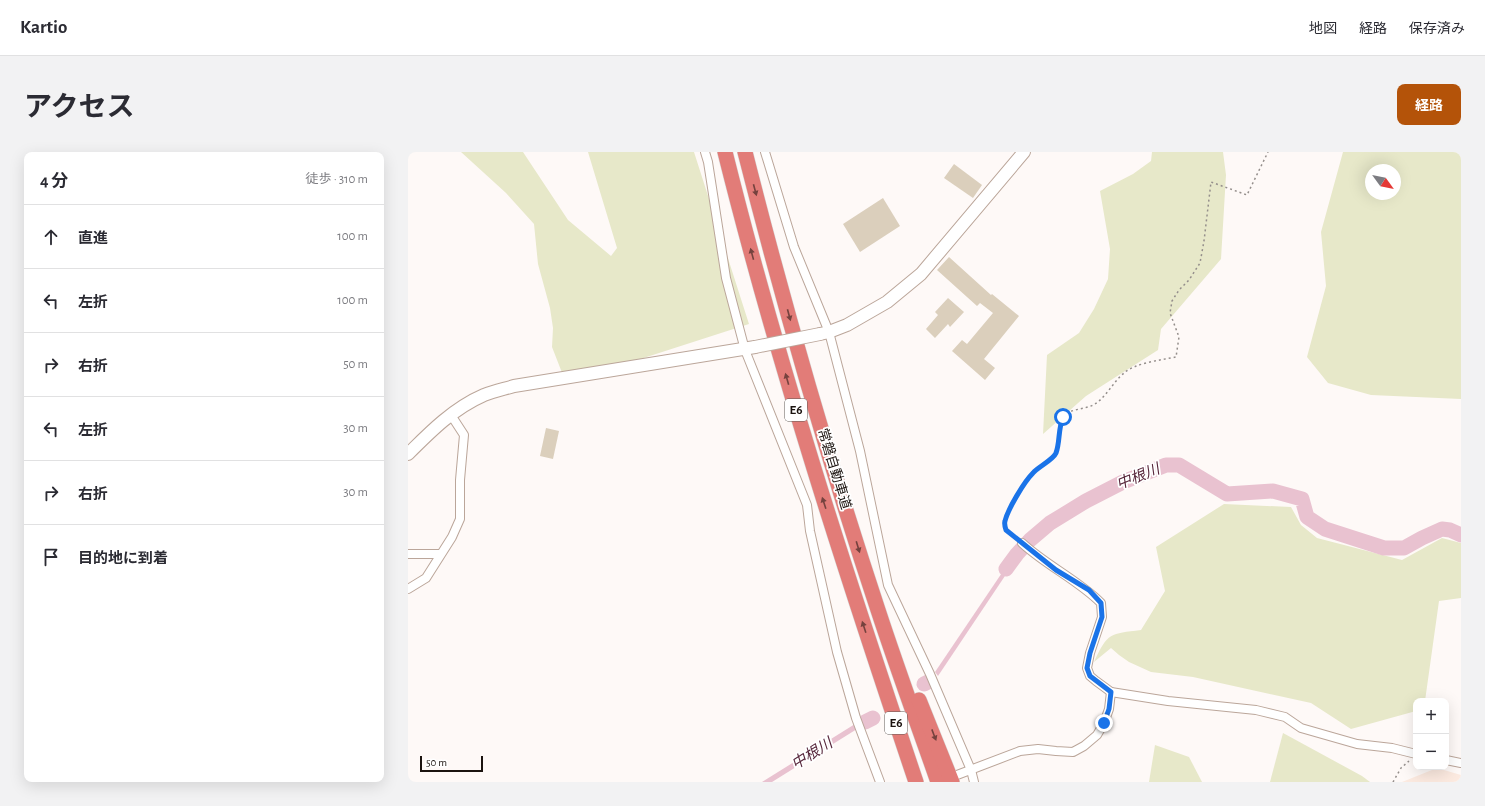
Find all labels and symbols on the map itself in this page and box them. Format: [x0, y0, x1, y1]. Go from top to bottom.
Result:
north arrow [1365, 164, 1401, 200]
one-way arrow [752, 184, 758, 196]
one-way arrow [749, 247, 755, 259]
one-way arrow [786, 309, 792, 322]
one-way arrow [784, 373, 790, 385]
road number: E6 [785, 399, 807, 421]
route start [1054, 408, 1072, 426]
street label: 常磐自動車道 [815, 426, 854, 511]
water label: 中根川 [1114, 460, 1164, 492]
one-way arrow [821, 497, 827, 509]
one-way arrow [855, 541, 861, 553]
one-way arrow [861, 621, 867, 633]
road number: E6 [885, 712, 907, 734]
route end [1095, 714, 1113, 732]
one-way arrow [931, 730, 937, 741]
water label: 中根川 [788, 734, 837, 772]
scale bar [420, 754, 483, 773]

